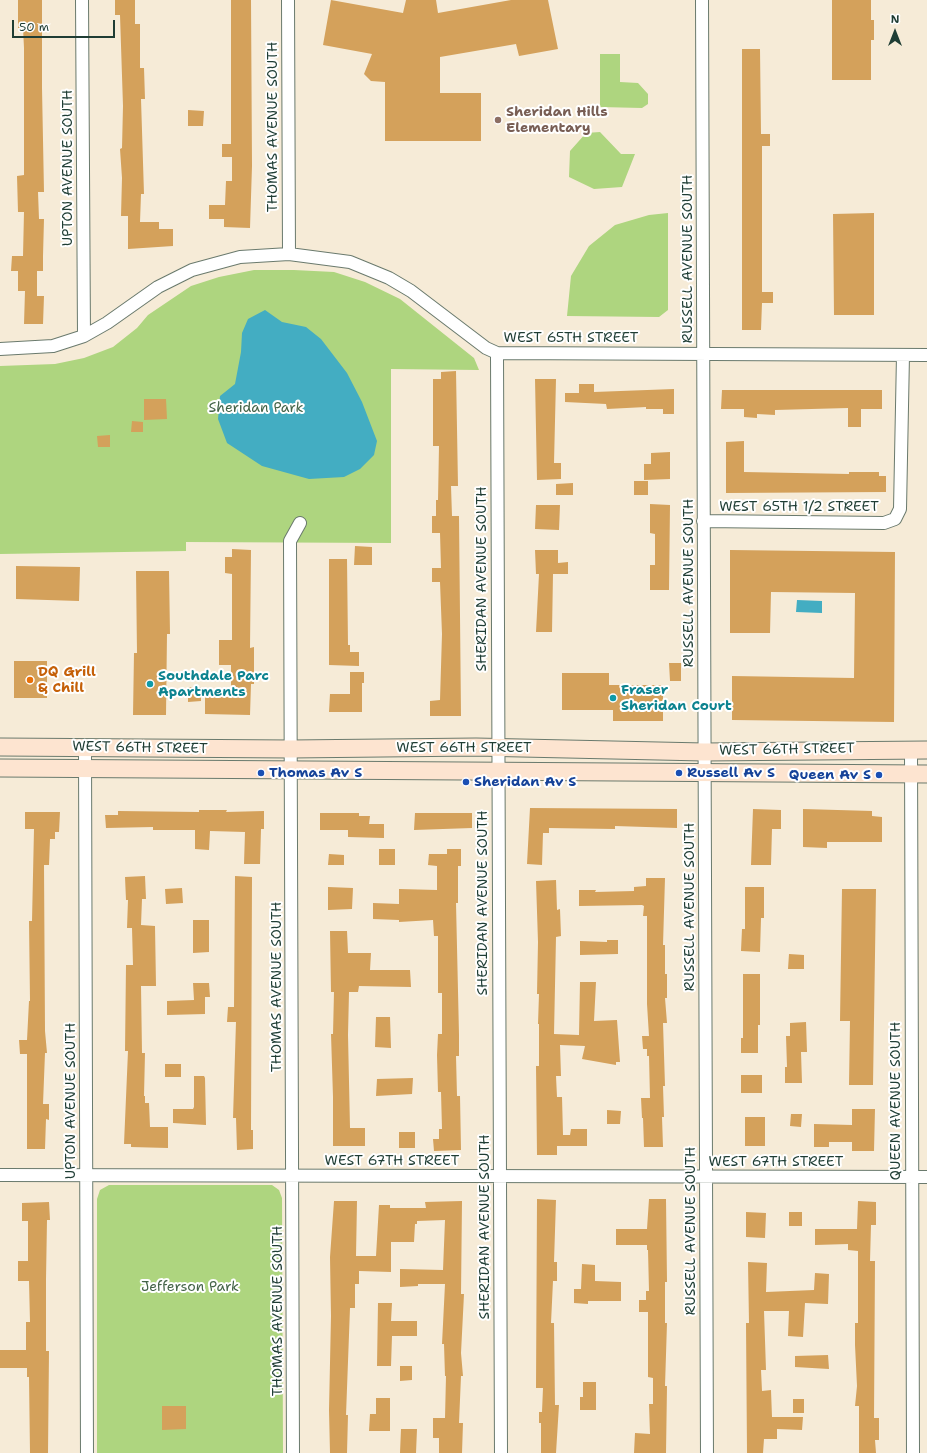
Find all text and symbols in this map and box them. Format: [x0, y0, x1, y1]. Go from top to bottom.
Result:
scale bar [14, 12, 117, 38]
north arrow [875, 12, 915, 52]
text: N [891, 12, 899, 27]
text: 50 m [19, 19, 49, 35]
street label: THOMAS AVENUE SOUTH [265, 42, 281, 212]
street label: UPTON AVENUE SOUTH [60, 90, 76, 246]
place label: Sheridan Hills Elementary [506, 104, 608, 136]
marker: Sheridan Hills Elementary [493, 115, 503, 125]
street label: RUSSELL AVENUE SOUTH [680, 175, 696, 343]
street label: WEST 65TH STREET [504, 330, 638, 346]
park label: Sheridan Park [209, 400, 303, 416]
street label: SHERIDAN AVENUE SOUTH [474, 487, 490, 671]
street label: RUSSELL AVENUE SOUTH [681, 499, 697, 667]
street label: WEST 65TH 1/2 STREET [719, 499, 879, 515]
place label: DQ Grill & Chill [38, 664, 96, 696]
place label: Southdale Parc Apartments [158, 668, 269, 700]
marker: DQ Grill & Chill [25, 675, 35, 685]
marker: Southdale Parc Apartments [145, 679, 155, 689]
place label: Fraser Sheridan Court [621, 682, 732, 714]
marker: Fraser Sheridan Court [608, 693, 618, 703]
street label: WEST 66TH STREET [72, 738, 208, 758]
street label: WEST 66TH STREET [396, 740, 532, 756]
street label: WEST 66TH STREET [719, 740, 855, 760]
place label: Thomas Av S [269, 765, 362, 781]
place label: Russell Av S [687, 765, 775, 781]
place label: Queen Av S [789, 767, 871, 783]
marker: Thomas Av S [256, 768, 266, 778]
marker: Russell Av S [674, 768, 684, 778]
marker: Queen Av S [874, 770, 884, 780]
place label: Sheridan Av S [474, 774, 576, 790]
marker: Sheridan Av S [461, 777, 471, 787]
street label: SHERIDAN AVENUE SOUTH [475, 811, 491, 995]
street label: RUSSELL AVENUE SOUTH [682, 823, 698, 991]
street label: THOMAS AVENUE SOUTH [269, 902, 285, 1072]
street label: QUEEN AVENUE SOUTH [888, 1022, 904, 1180]
street label: UPTON AVENUE SOUTH [63, 1023, 79, 1179]
street label: SHERIDAN AVENUE SOUTH [477, 1135, 493, 1319]
street label: RUSSELL AVENUE SOUTH [683, 1147, 699, 1315]
street label: WEST 67TH STREET [325, 1153, 459, 1169]
street label: WEST 67TH STREET [709, 1154, 843, 1170]
street label: THOMAS AVENUE SOUTH [270, 1226, 286, 1396]
park label: Jefferson Park [141, 1279, 239, 1295]

